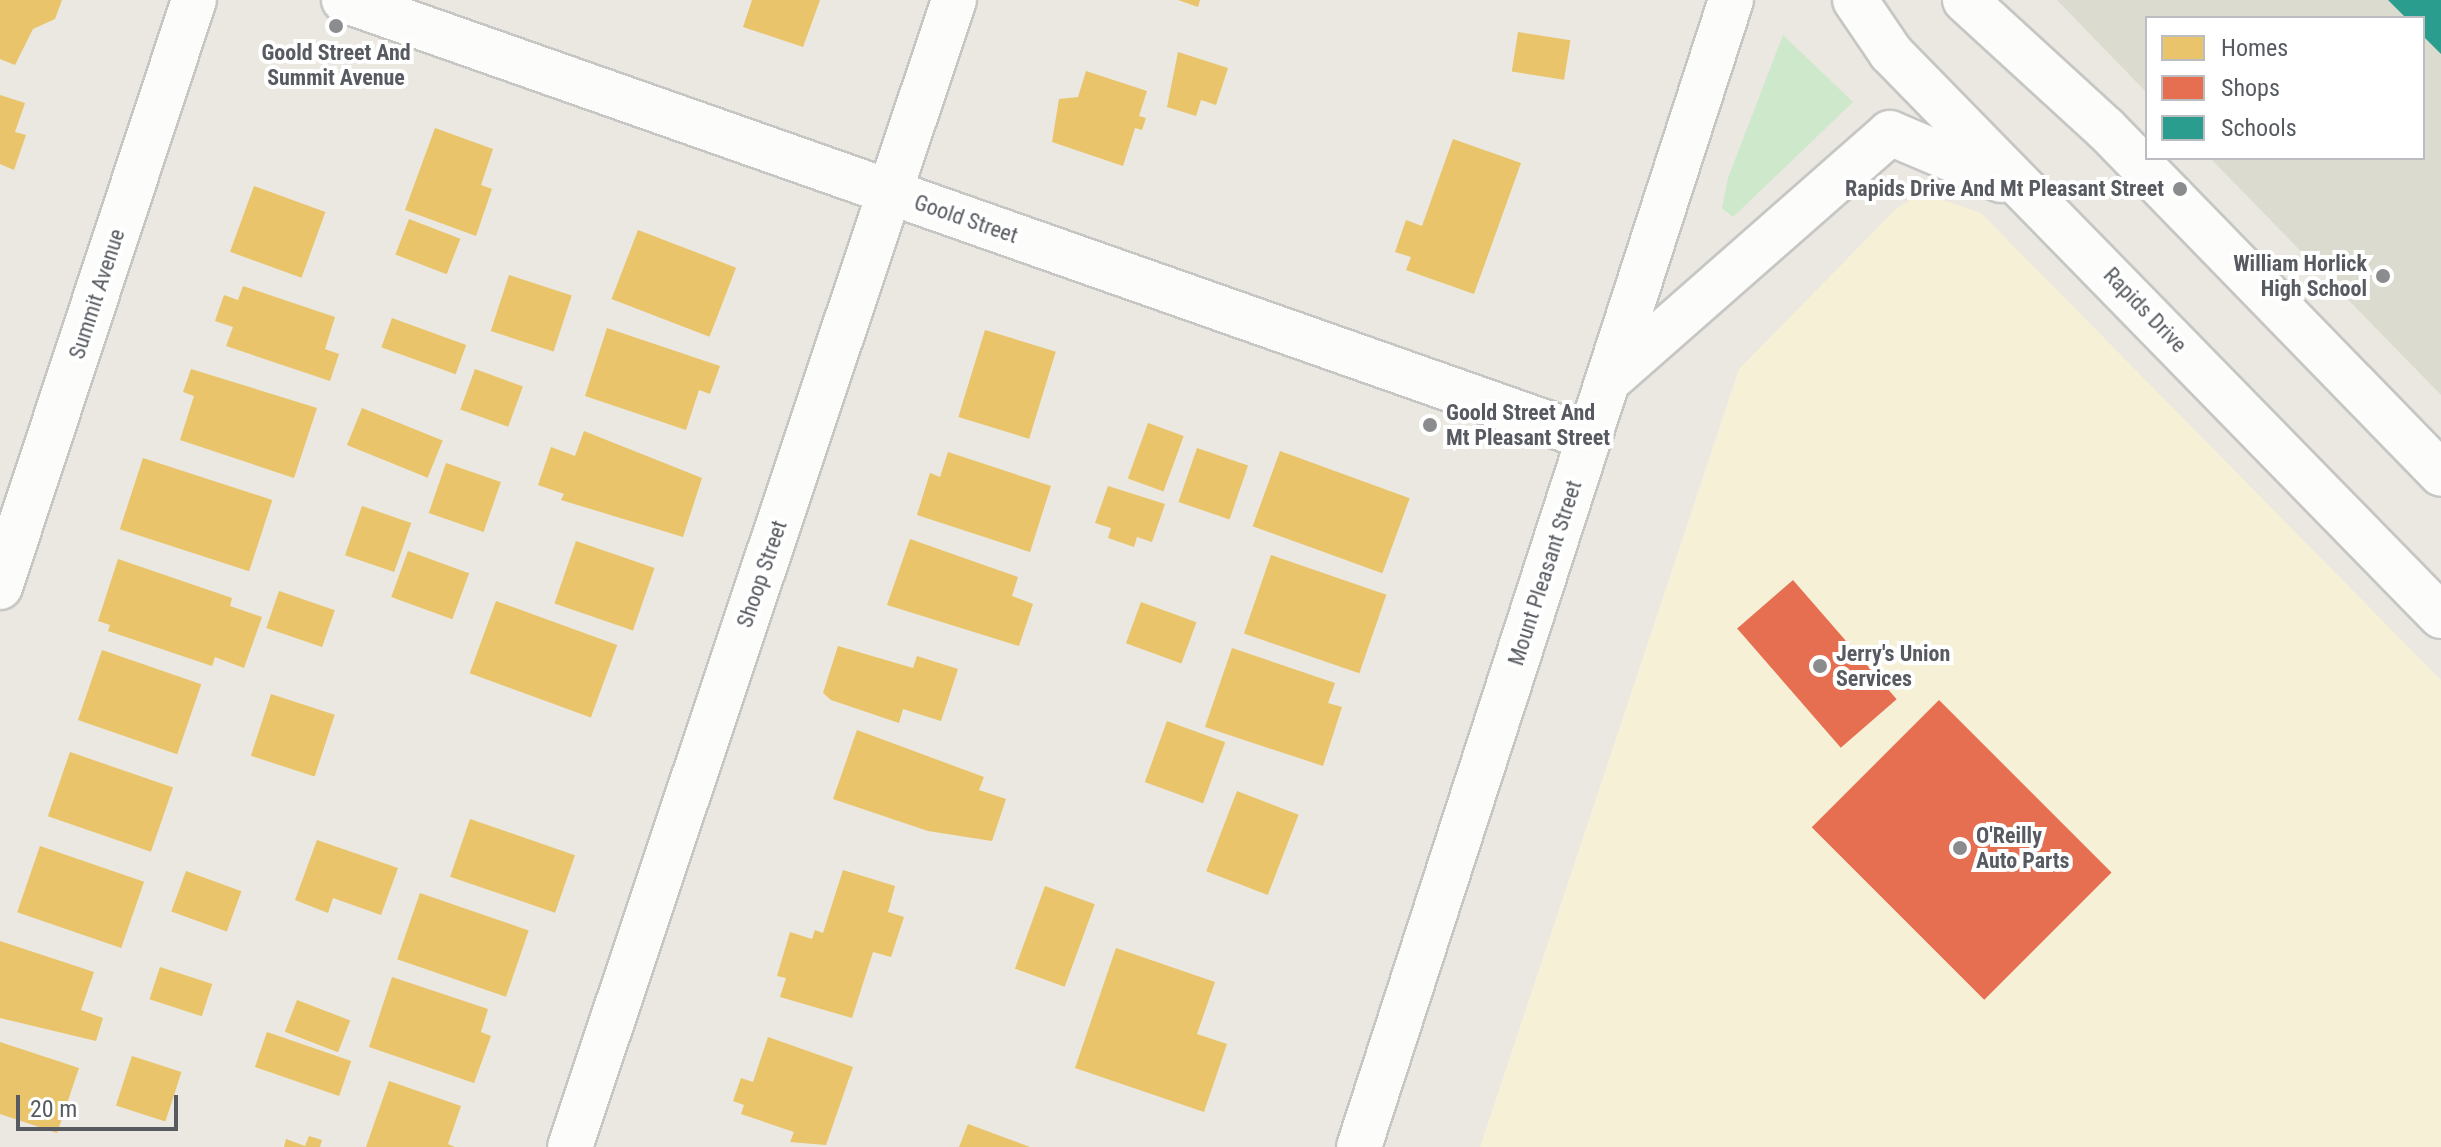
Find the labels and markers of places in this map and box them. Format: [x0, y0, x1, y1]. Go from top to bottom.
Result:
marker: Goold Street And Summit Avenue [327, 17, 345, 35]
place label: Goold Street And Summit Avenue [261, 39, 411, 90]
place label: Rapids Drive And Mt Pleasant Street [1845, 176, 2164, 202]
marker: Rapids Drive And Mt Pleasant Street [2171, 180, 2189, 198]
place label: William Horlick High School [2233, 250, 2367, 302]
marker: William Horlick High School [2374, 267, 2392, 285]
place label: Goold Street And Mt Pleasant Street [1446, 399, 1610, 450]
marker: Goold Street And Mt Pleasant Street [1421, 416, 1439, 434]
place label: Jerry's Union Services [1836, 640, 1950, 692]
marker: Jerry's Union Services [1811, 657, 1829, 675]
place label: O'Reilly Auto Parts [1976, 822, 2070, 874]
marker: O'Reilly Auto Parts [1951, 839, 1969, 857]

